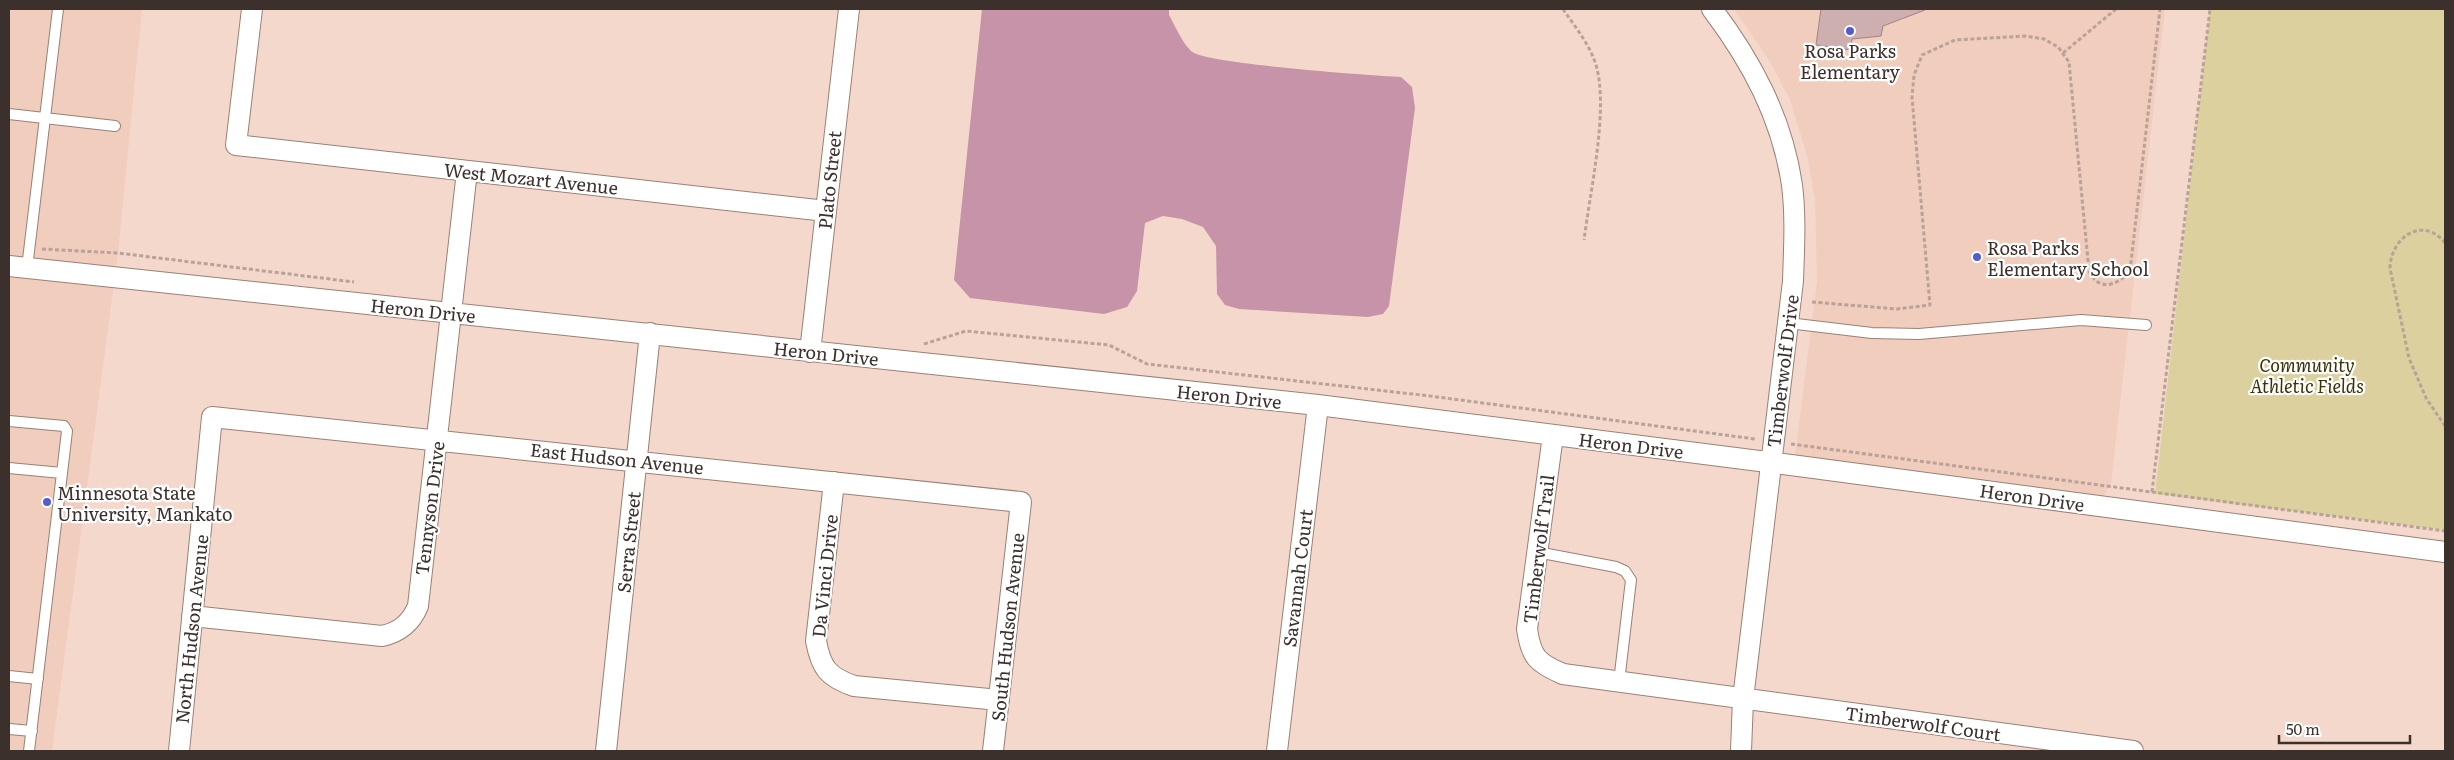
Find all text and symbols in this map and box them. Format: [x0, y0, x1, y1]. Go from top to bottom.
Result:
marker: Rosa Parks Elementary [1844, 25, 1856, 37]
place label: Rosa Parks Elementary [1800, 37, 1901, 85]
street label: Plato Street [810, 129, 848, 231]
street label: West Mozart Avenue [443, 155, 619, 201]
place label: Rosa Parks Elementary School [1987, 234, 2149, 282]
marker: Rosa Parks Elementary School [1971, 251, 1983, 263]
street label: Heron Drive [369, 291, 477, 329]
street label: Timberwolf Drive [1759, 293, 1805, 449]
street label: Heron Drive [772, 334, 880, 372]
park label: Community Athletic Fields [2250, 351, 2364, 399]
street label: Heron Drive [1175, 377, 1283, 415]
street label: Heron Drive [1577, 425, 1685, 465]
street label: East Hudson Avenue [529, 435, 705, 481]
street label: Tennyson Drive [407, 439, 451, 577]
street label: Timberwolf Trail [1515, 473, 1561, 625]
street label: Heron Drive [1978, 476, 2086, 518]
place label: Minnesota State University, Mankato [57, 479, 233, 527]
street label: Serra Street [609, 489, 647, 594]
marker: Minnesota State University, Mankato [41, 496, 53, 508]
street label: Savannah Court [1275, 507, 1319, 648]
street label: Da Vinci Drive [804, 513, 844, 639]
street label: South Hudson Avenue [984, 531, 1030, 723]
street label: North Hudson Avenue [168, 533, 214, 725]
street label: Timberwolf Court [1843, 699, 2003, 747]
scale bar [2279, 712, 2410, 744]
text: 50 m [2286, 717, 2320, 740]

